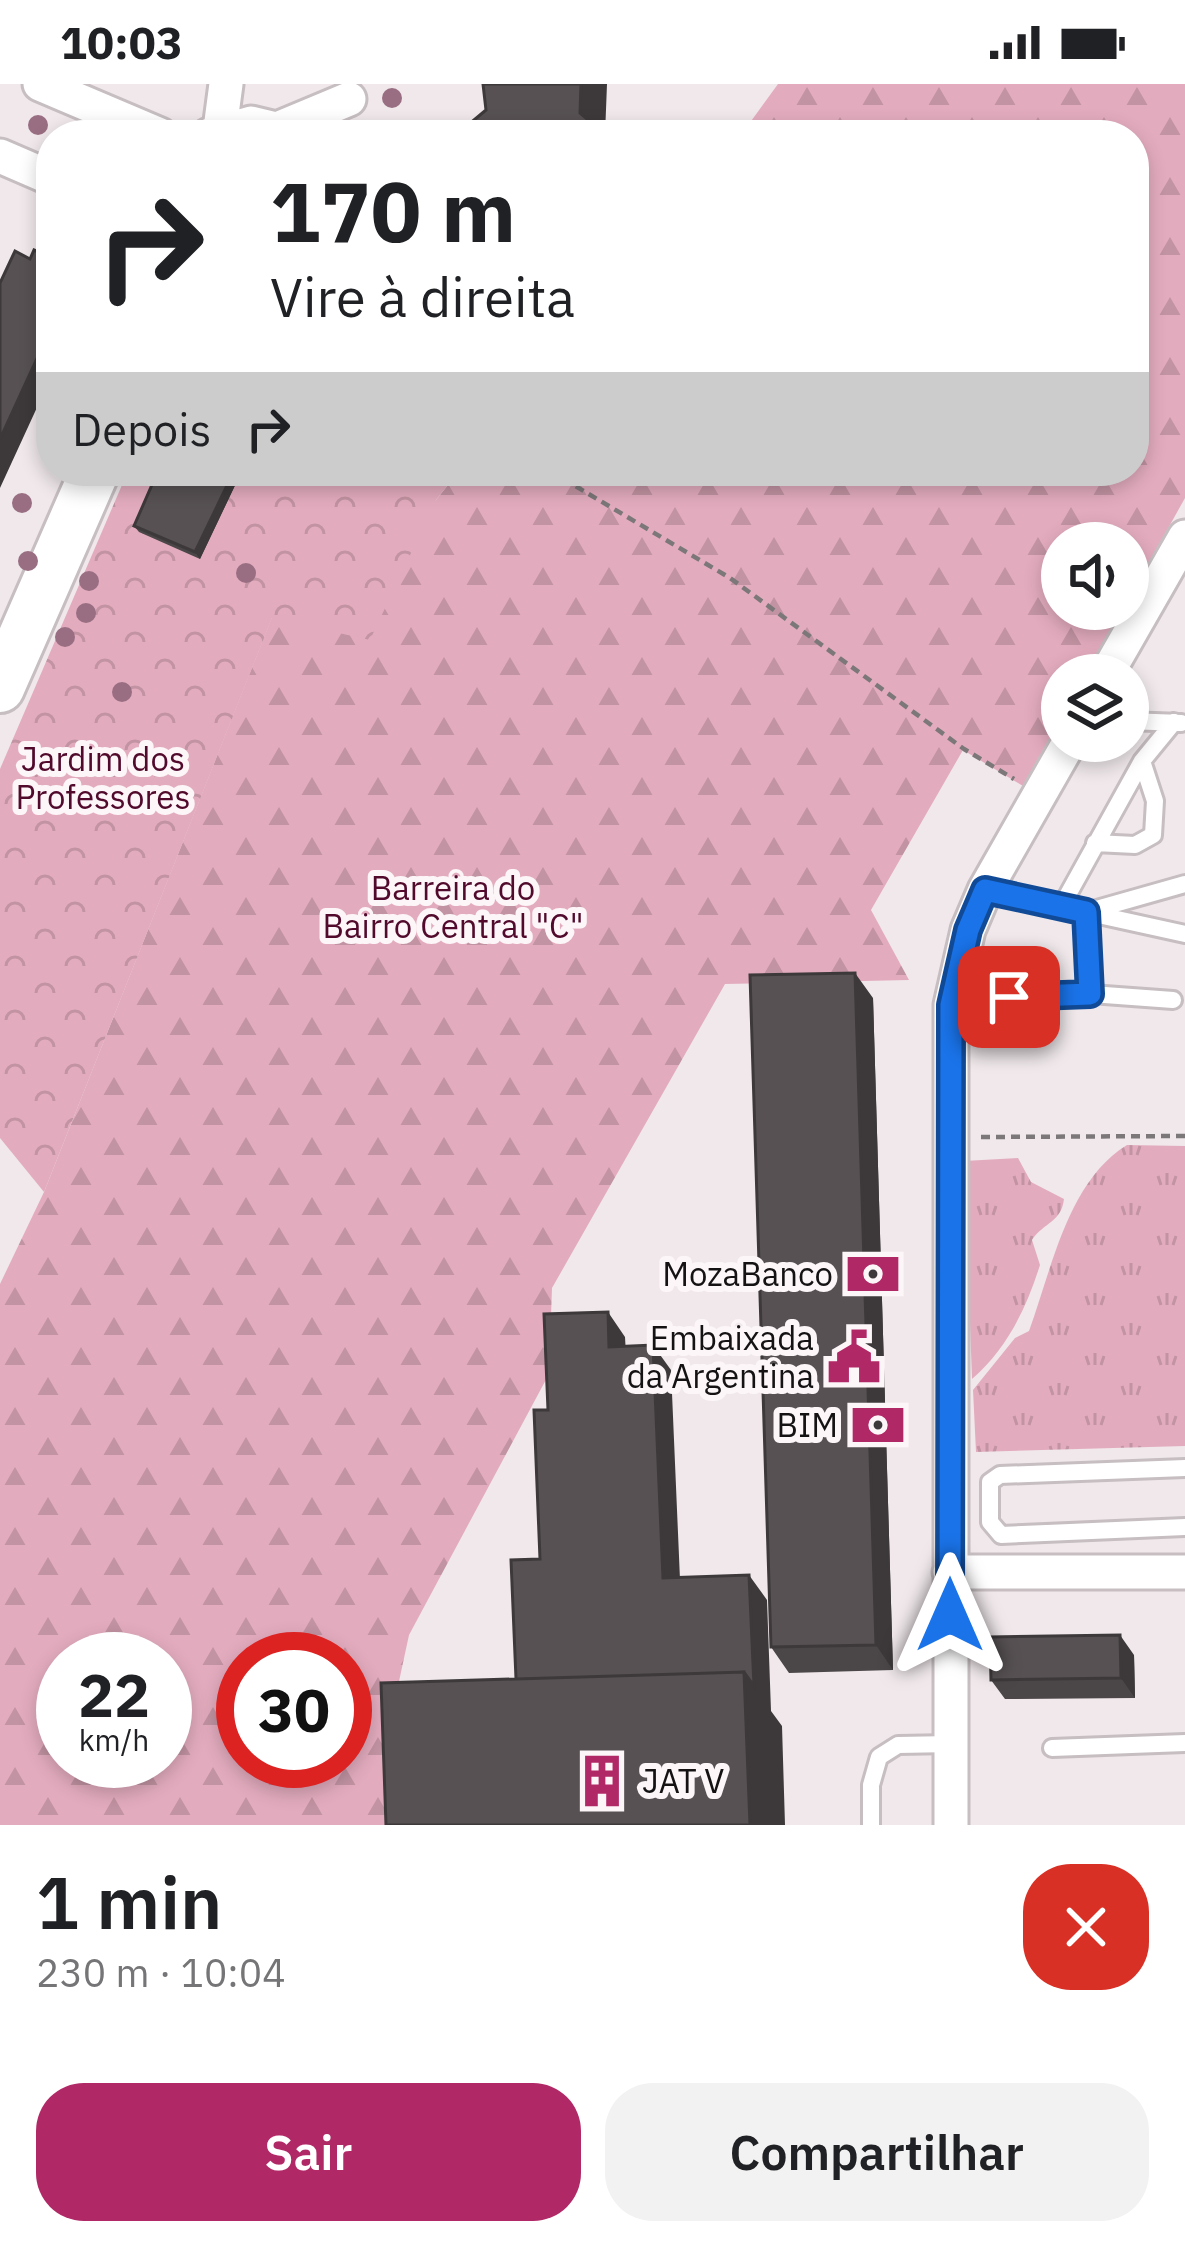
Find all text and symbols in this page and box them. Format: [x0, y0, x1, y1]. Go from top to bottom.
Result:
text: 10:03 [60, 13, 183, 71]
text: 170 m [270, 156, 516, 265]
icon: right [72, 168, 228, 324]
text: Vire à direita [270, 262, 575, 332]
icon: right [235, 396, 301, 462]
text: Depois [72, 400, 211, 458]
map controls [1041, 522, 1149, 762]
button: sound [1041, 522, 1149, 630]
button: layers [1041, 654, 1149, 762]
park label: Jardim dos Professores [15, 737, 191, 818]
park label: Barreira do Bairro Central "C" [322, 866, 584, 947]
pin [958, 946, 1060, 1048]
icon: arrive [976, 964, 1042, 1030]
bank icon: MozaBanco [844, 1245, 902, 1303]
place label: MozaBanco [662, 1252, 833, 1295]
place label: Embaixada da Argentina [627, 1316, 814, 1397]
public building icon: Embaixada da Argentina [825, 1328, 883, 1386]
bank icon: BIM [849, 1396, 907, 1454]
place label: BIM [776, 1403, 838, 1446]
position arrow [887, 1552, 1013, 1678]
speed limit sign: 30 [216, 1632, 372, 1788]
text: 22 [78, 1655, 150, 1734]
text: km/h [79, 1720, 149, 1759]
building icon: JAT V [573, 1752, 631, 1810]
place label: JAT V [642, 1759, 724, 1802]
text: 1 min [36, 1855, 222, 1949]
button: close [1023, 1864, 1149, 1990]
text: 230 m · 10:04 [36, 1947, 286, 1998]
button: Sair [36, 2083, 581, 2221]
button: Compartilhar [605, 2083, 1149, 2221]

